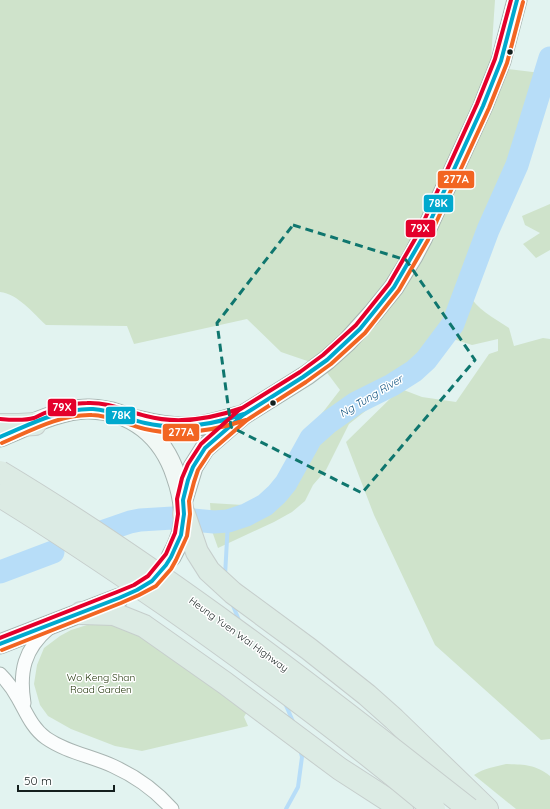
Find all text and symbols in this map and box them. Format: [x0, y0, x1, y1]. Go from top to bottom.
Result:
unlabelled marker [505, 47, 515, 57]
line badge: 277A [437, 170, 475, 189]
text: 277A [443, 172, 469, 186]
line badge: 78K [423, 194, 454, 213]
text: 78K [428, 196, 448, 210]
line badge: 79X [405, 219, 436, 238]
text: 79X [410, 221, 430, 235]
water label: Ng Tung River [337, 371, 407, 420]
line badge: 79X [47, 398, 77, 417]
unlabelled marker [268, 398, 278, 408]
text: 79X [52, 400, 72, 414]
line badge: 78K [105, 406, 136, 425]
text: 78K [111, 408, 131, 422]
line badge: 277A [162, 423, 200, 442]
text: 277A [168, 425, 194, 439]
street label: Heung Yuen Wai Highway [187, 594, 291, 675]
park label: Wo Keng Shan Road Garden [67, 671, 135, 696]
scale bar [18, 767, 114, 793]
text: 50 m [24, 773, 52, 788]

